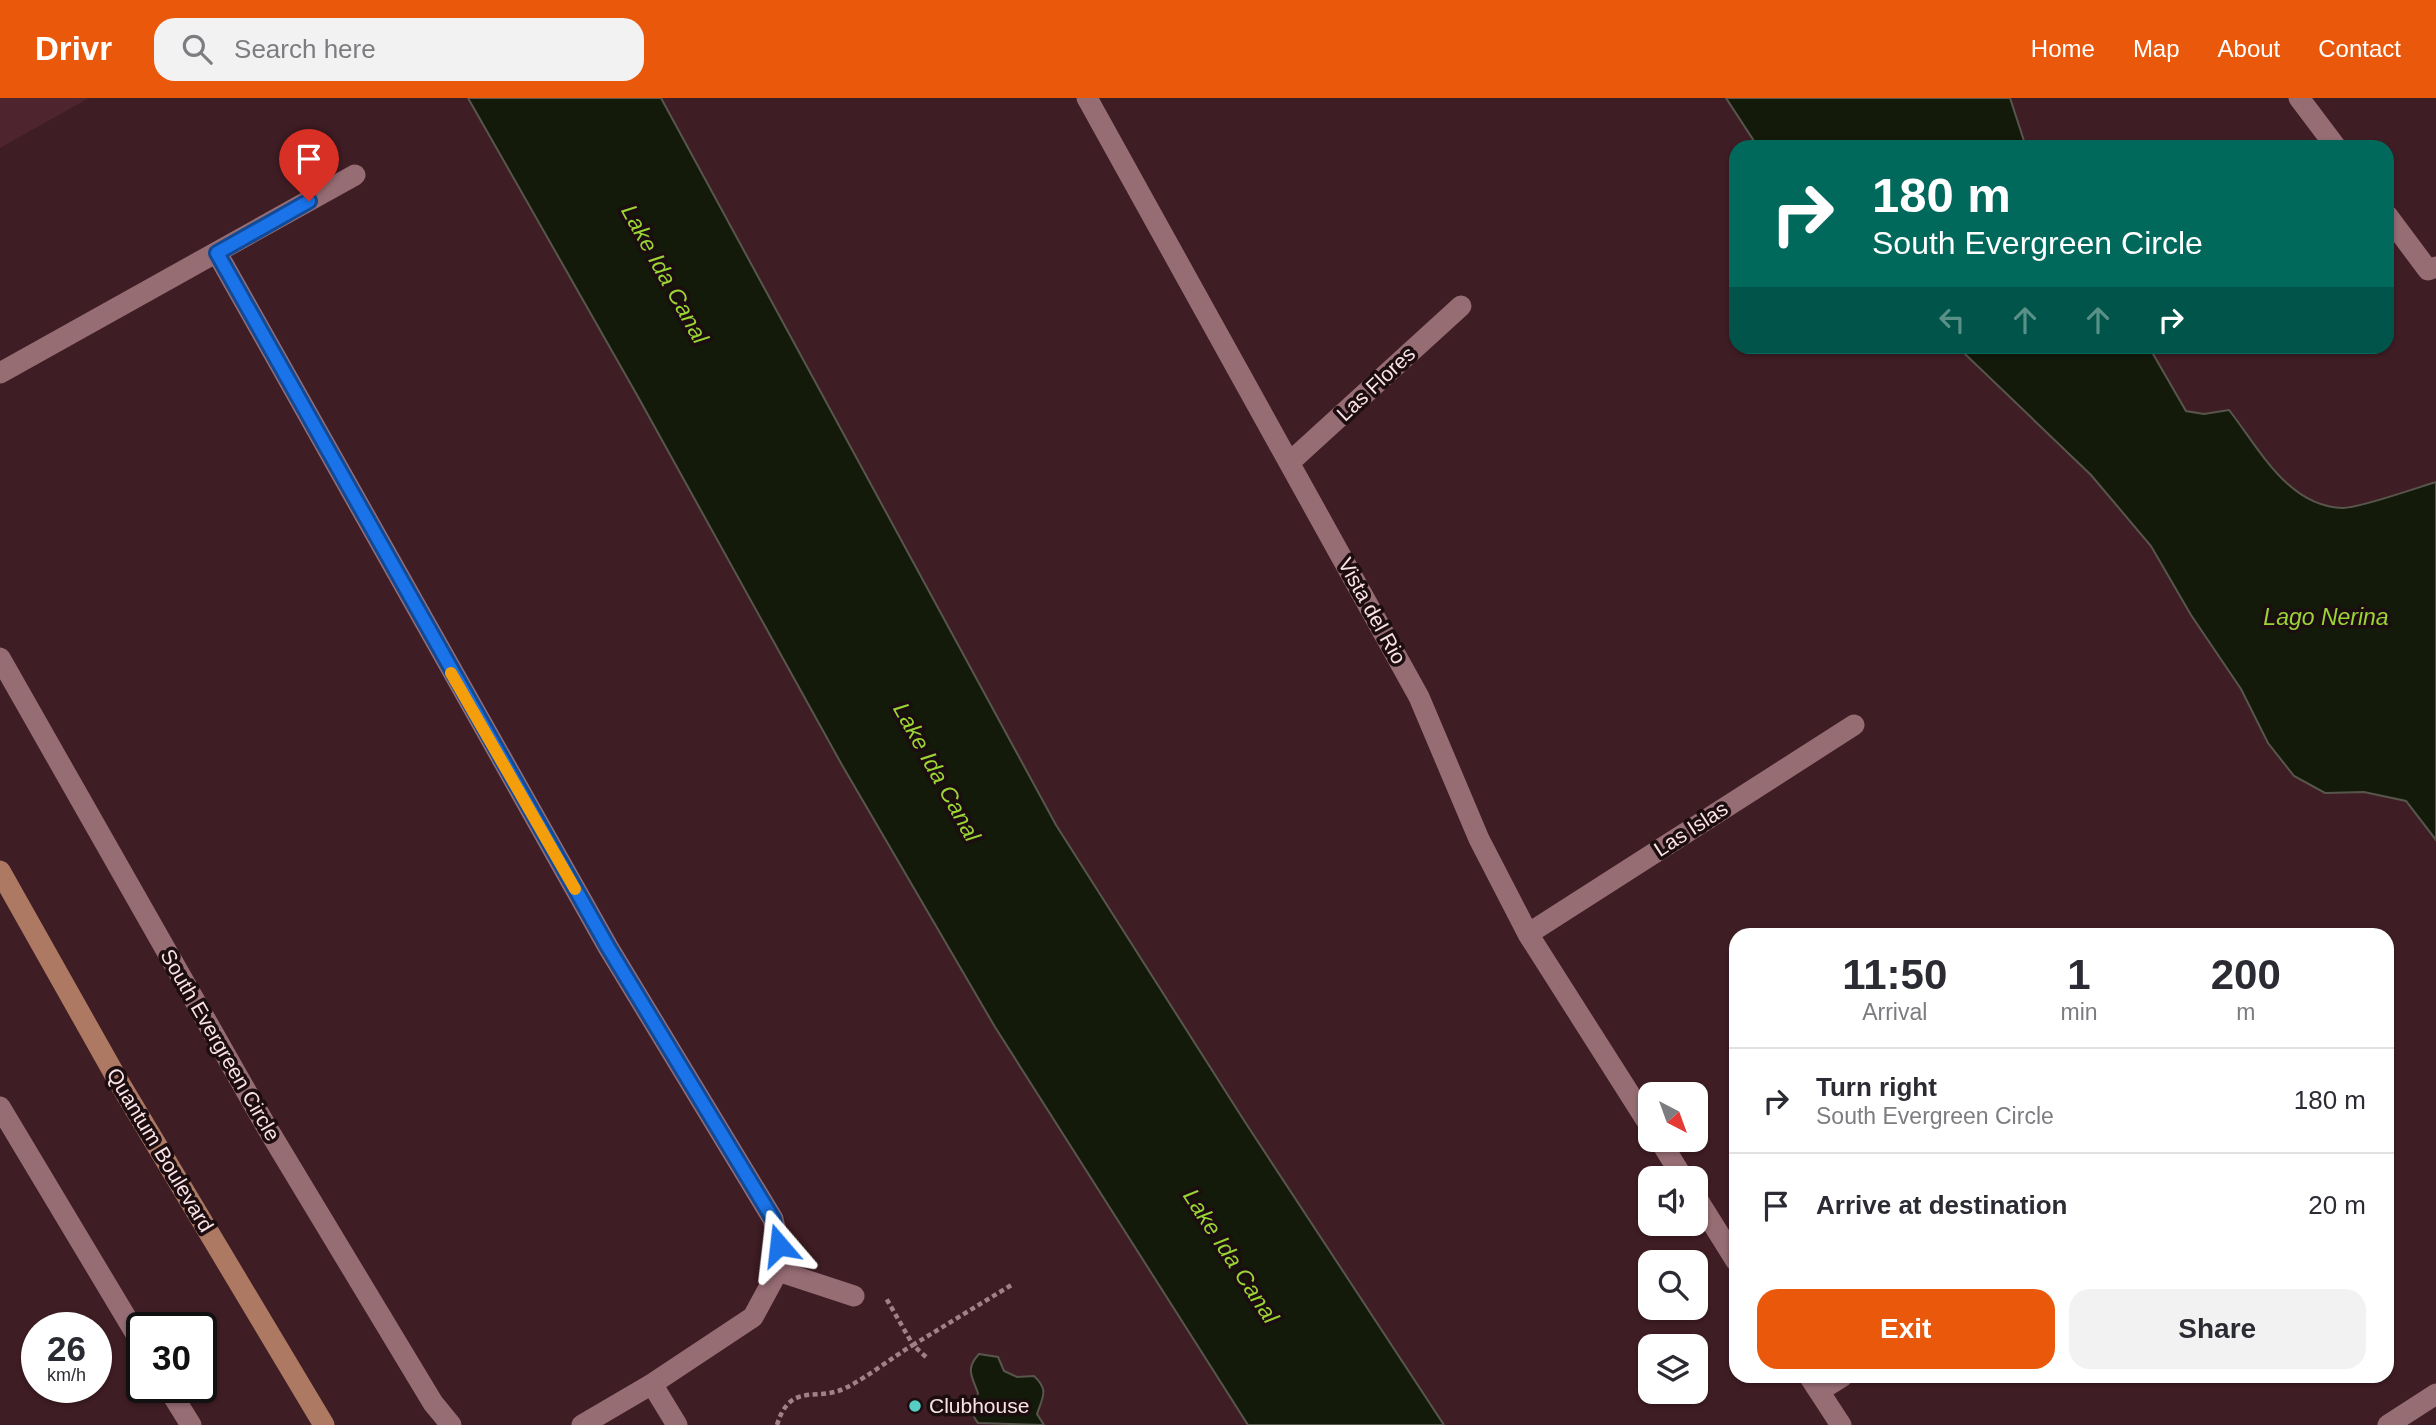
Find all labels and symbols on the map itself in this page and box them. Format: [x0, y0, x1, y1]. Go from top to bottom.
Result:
pin [279, 129, 339, 201]
water label: Lake Ida Canal [616, 200, 714, 349]
street label: Las Flores [1332, 342, 1419, 425]
street label: Vista del Rio [1334, 554, 1411, 668]
water label: Lago Nerina [2263, 604, 2389, 630]
water label: Lake Ida Canal [888, 698, 986, 847]
street label: Las Islas [1650, 796, 1732, 861]
street label: South Evergreen Circle [156, 945, 285, 1145]
street label: Quantum Boulevard [102, 1064, 218, 1236]
north arrow [1638, 1082, 1708, 1152]
water label: Lake Ida Canal [1178, 1184, 1285, 1329]
position arrow [742, 1208, 816, 1282]
speed limit sign: 30 [126, 1312, 217, 1403]
place label: Clubhouse [929, 1394, 1029, 1417]
marker: Clubhouse [907, 1398, 923, 1414]

